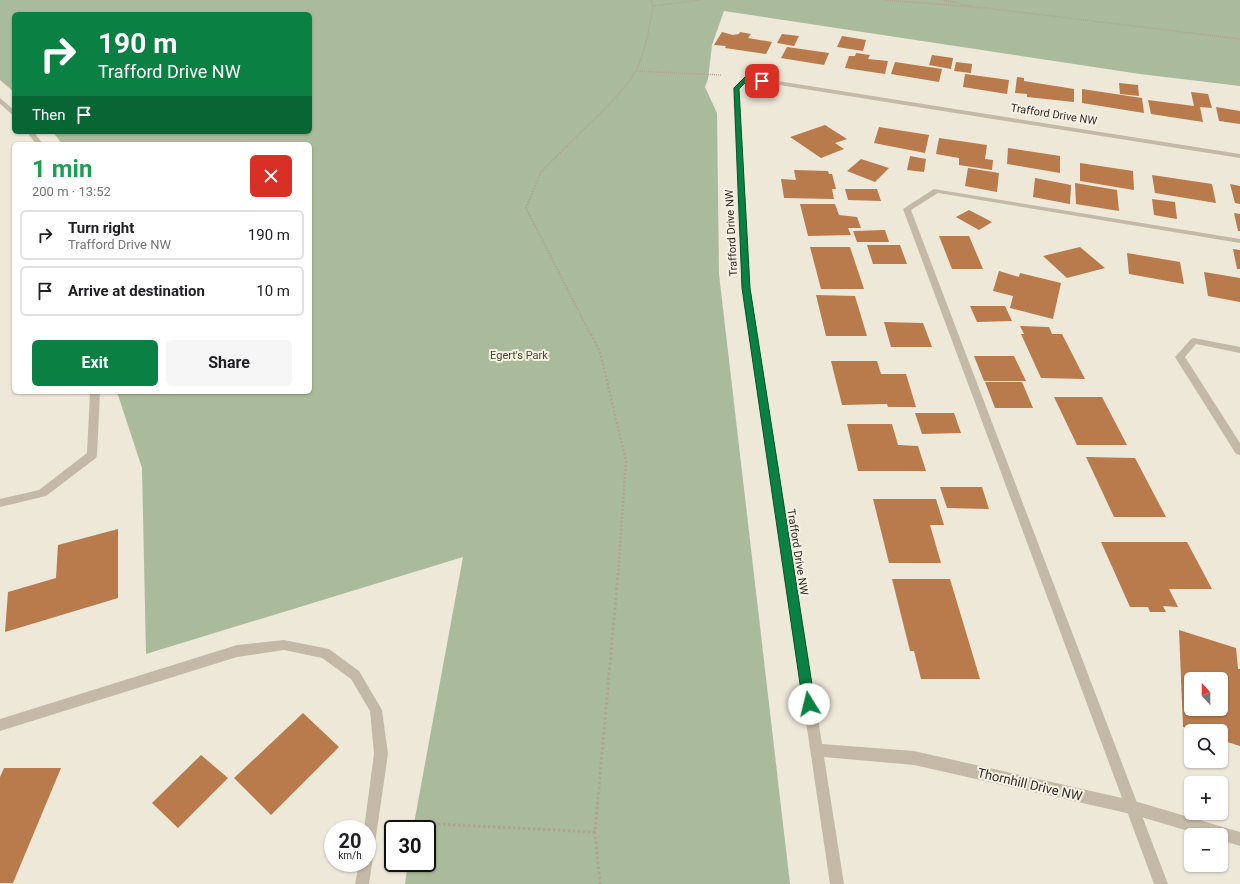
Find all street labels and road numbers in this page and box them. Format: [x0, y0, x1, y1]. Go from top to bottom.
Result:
street label: Trafford Drive NW [1010, 101, 1098, 128]
street label: Trafford Drive NW [723, 189, 740, 277]
street label: Trafford Drive NW [784, 508, 811, 596]
street label: Thornhill Drive NW [976, 765, 1084, 804]

